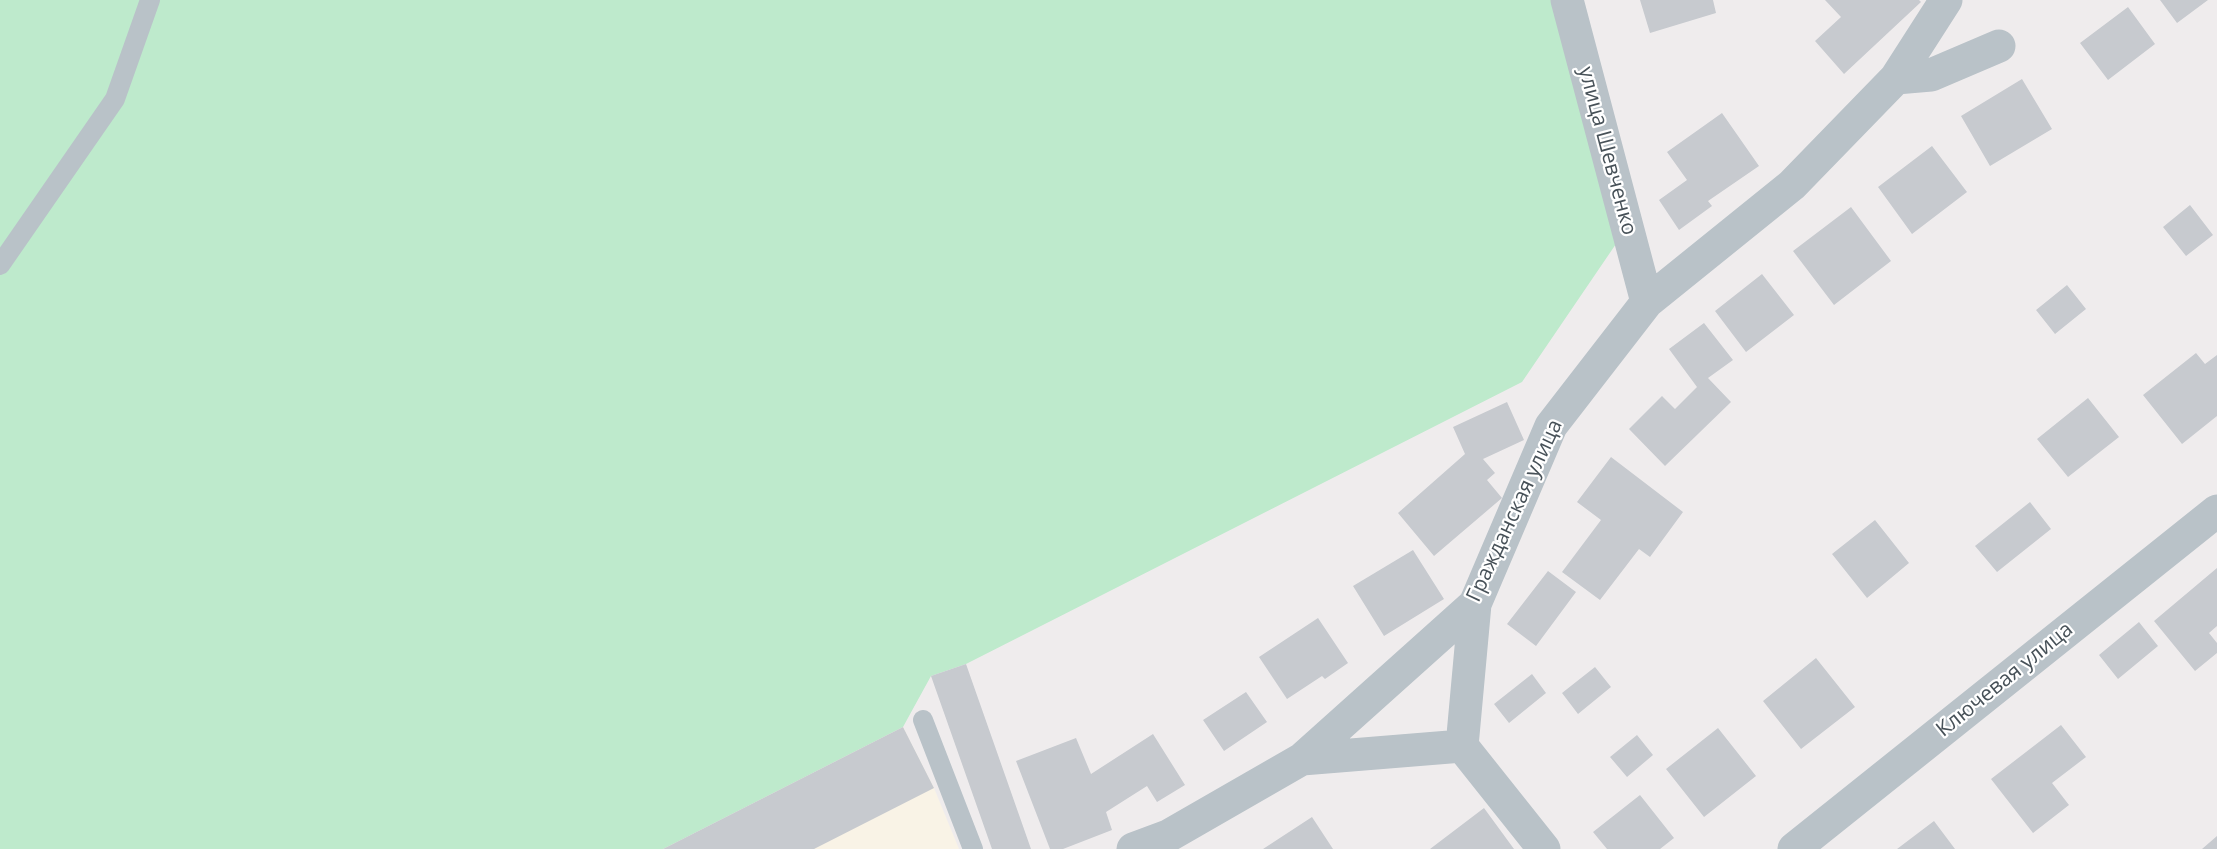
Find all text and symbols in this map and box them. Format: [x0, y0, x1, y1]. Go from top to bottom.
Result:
street label: улица Шевченко [1572, 64, 1642, 238]
street label: Гражданская улица [1462, 416, 1568, 606]
street label: Ключевая улица [1932, 617, 2078, 743]

